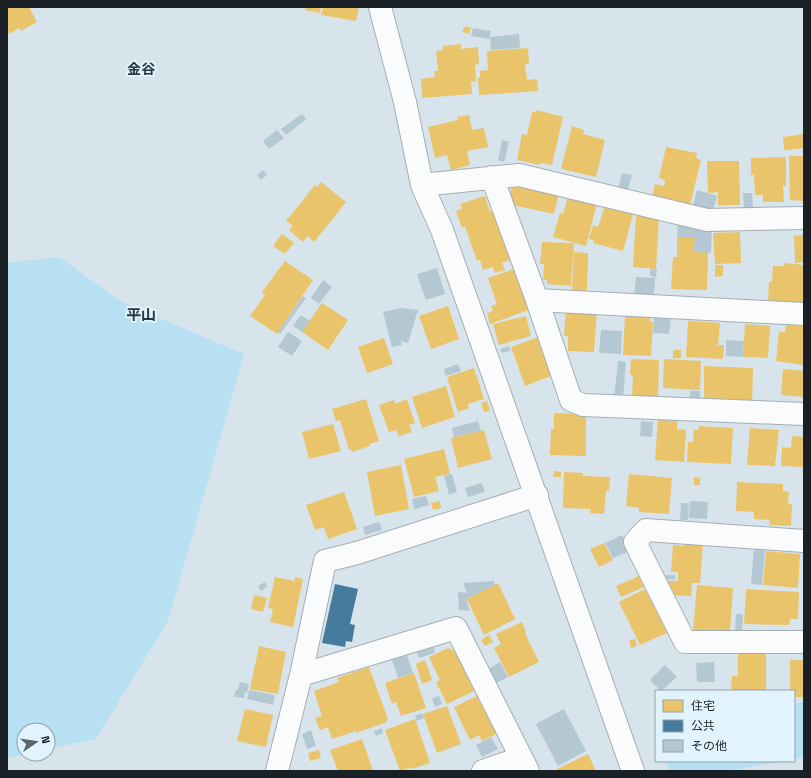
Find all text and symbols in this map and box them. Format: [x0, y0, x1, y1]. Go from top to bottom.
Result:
district label: 金谷 [127, 60, 156, 78]
district label: 平山 [126, 305, 156, 324]
legend [655, 690, 795, 762]
text: 住宅 [691, 698, 715, 714]
text: 公共 [691, 718, 715, 734]
north arrow [16, 722, 56, 762]
text: N [38, 735, 53, 745]
text: その他 [691, 738, 727, 754]

